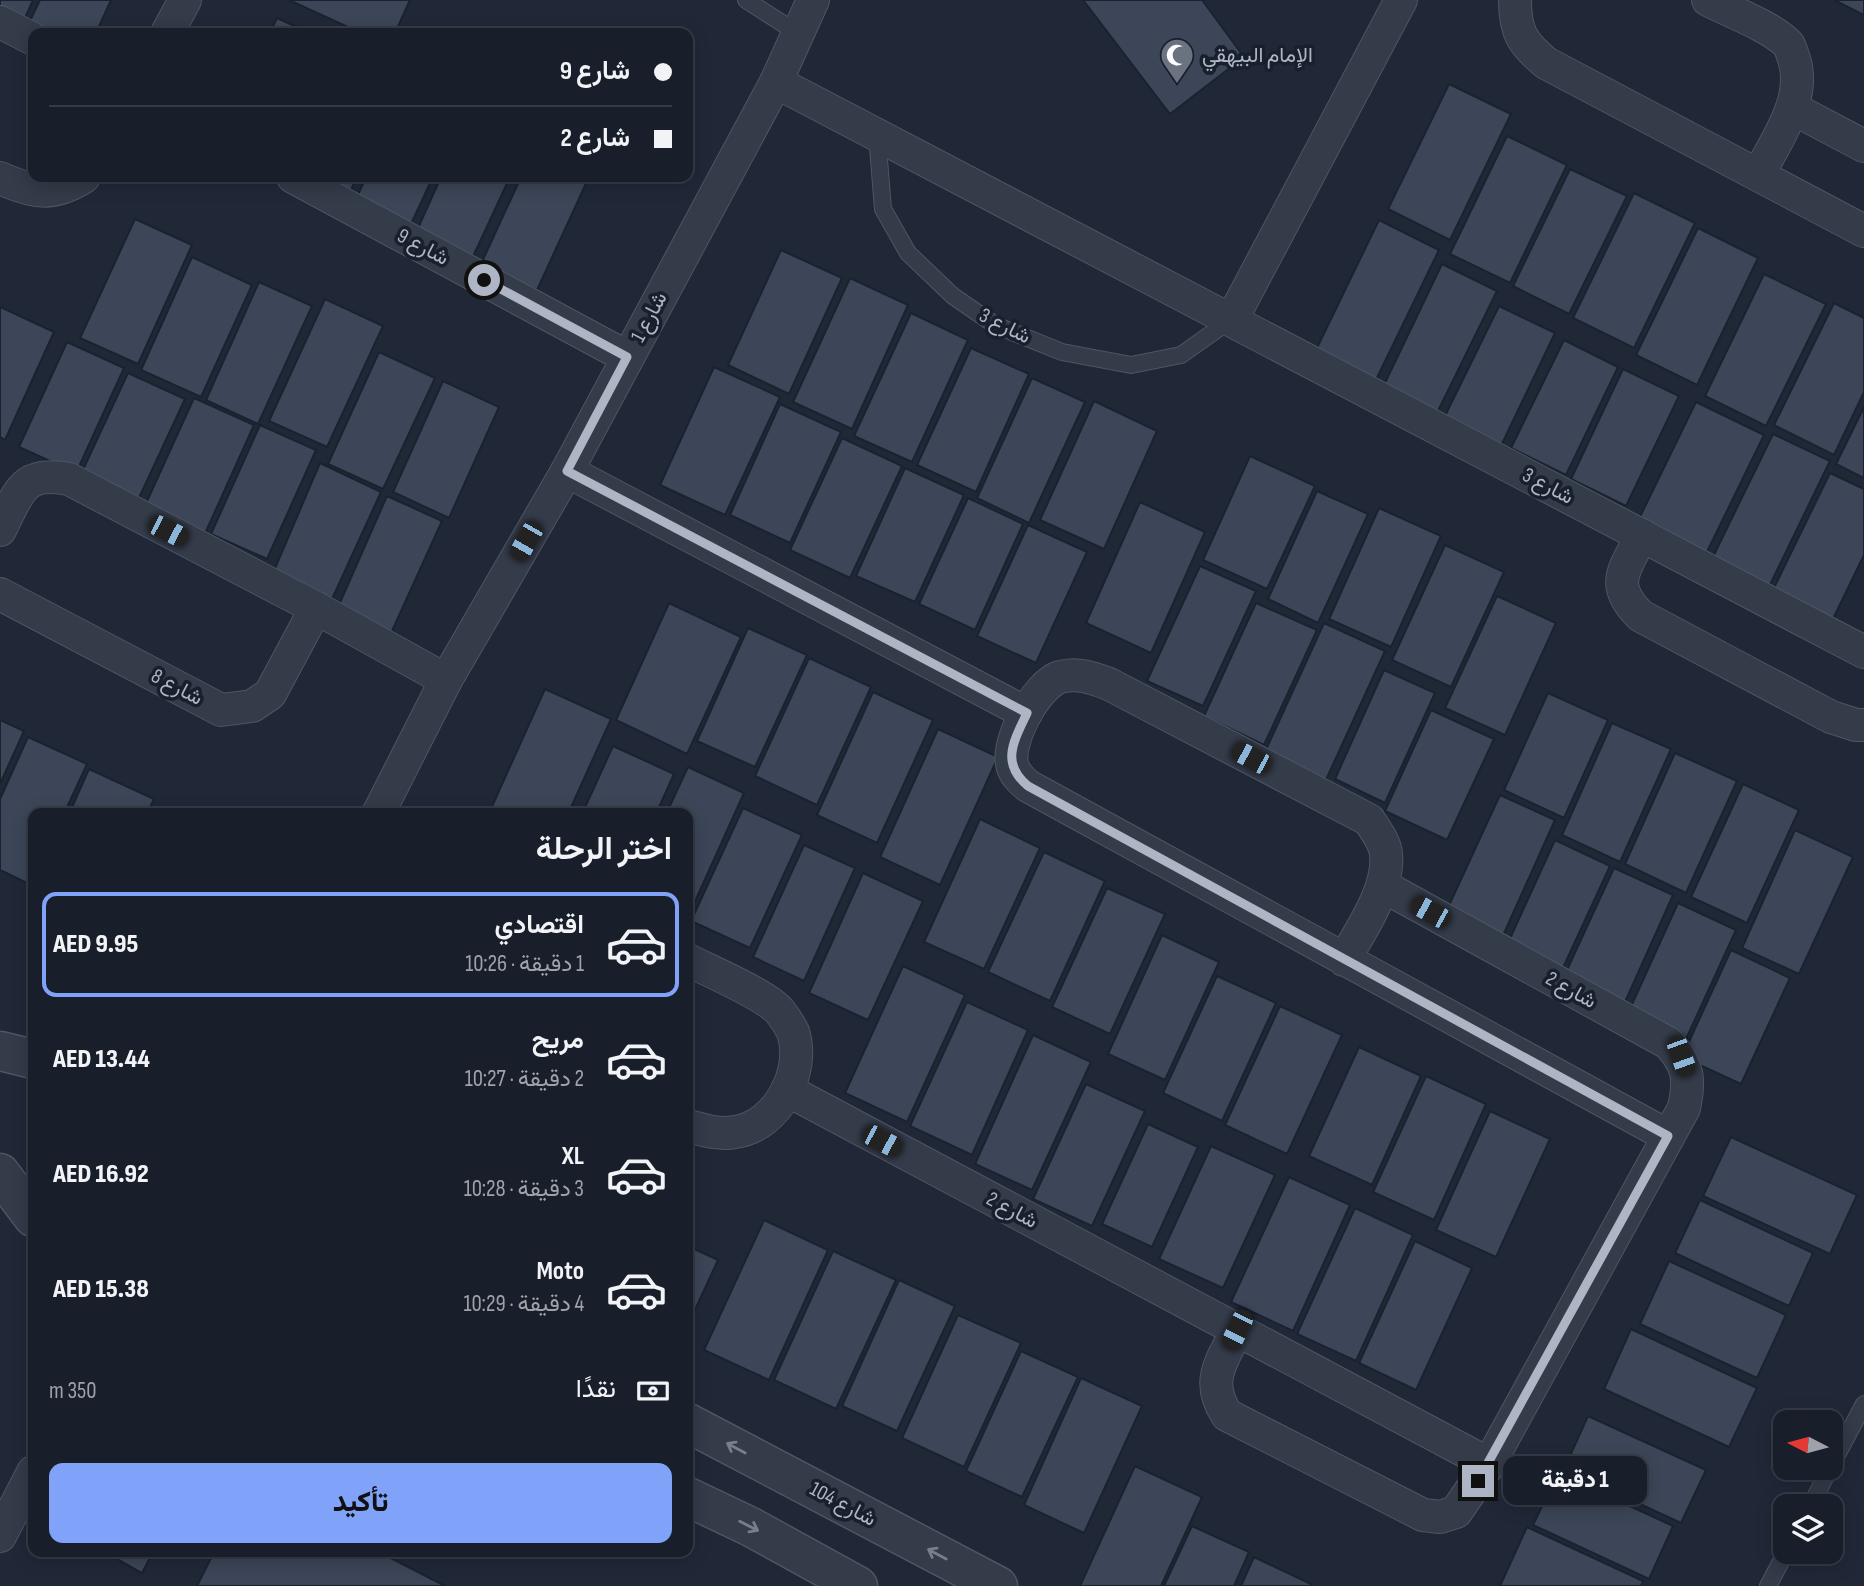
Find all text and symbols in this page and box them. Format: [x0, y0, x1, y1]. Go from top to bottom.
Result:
mosque icon: الإمام البيهقي [1158, 36, 1196, 85]
place label: الإمام البيهقي [1202, 43, 1313, 72]
text: شارع 9 [560, 56, 630, 87]
text: شارع 2 [561, 123, 630, 154]
street label: شارع 9 [392, 223, 453, 272]
route start [468, 264, 500, 296]
street label: شارع 1 [626, 288, 673, 347]
street label: شارع 3 [975, 303, 1035, 350]
street label: شارع 3 [1518, 462, 1578, 511]
car [145, 512, 192, 550]
car [507, 518, 546, 564]
street label: شارع 8 [146, 663, 207, 712]
car [1228, 739, 1275, 777]
text: اختر الرحلة [536, 830, 672, 869]
car [1407, 893, 1454, 931]
text: اقتصادي [495, 910, 584, 941]
icon: car [605, 913, 668, 976]
text: AED 9.95 [53, 929, 138, 960]
text: 1 دقيقة · 10:26 [465, 950, 584, 978]
street label: شارع 2 [1541, 966, 1601, 1015]
text: مريح [532, 1025, 584, 1056]
icon: car [605, 1028, 668, 1091]
car [1664, 1033, 1699, 1079]
text: AED 13.44 [53, 1044, 150, 1075]
text: 2 دقيقة · 10:27 [465, 1065, 584, 1093]
car [859, 1122, 906, 1160]
text: XL [562, 1141, 584, 1172]
icon: car [605, 1143, 668, 1206]
text: AED 16.92 [53, 1159, 149, 1190]
text: 3 دقيقة · 10:28 [464, 1175, 584, 1203]
street label: شارع 2 [982, 1186, 1042, 1235]
text: Moto [536, 1256, 584, 1287]
icon: car [605, 1258, 668, 1321]
text: AED 15.38 [53, 1274, 149, 1305]
text: 4 دقيقة · 10:29 [464, 1290, 584, 1318]
car [1219, 1307, 1256, 1353]
icon: cash [634, 1372, 672, 1410]
text: نقدًا [576, 1374, 616, 1405]
text: 350 m [49, 1377, 97, 1405]
north arrow [1773, 1410, 1843, 1480]
map controls [1773, 1410, 1843, 1564]
one-way arrow [726, 1441, 747, 1455]
callout: 1 دقيقة [1502, 1456, 1646, 1506]
button: تأكيد [49, 1463, 672, 1543]
route end [1462, 1465, 1494, 1497]
text: 1 دقيقة [1541, 1466, 1609, 1494]
street label: شارع 104 [805, 1476, 880, 1533]
button: layers [1773, 1494, 1843, 1564]
one-way arrow [738, 1520, 759, 1534]
one-way arrow [927, 1547, 948, 1561]

